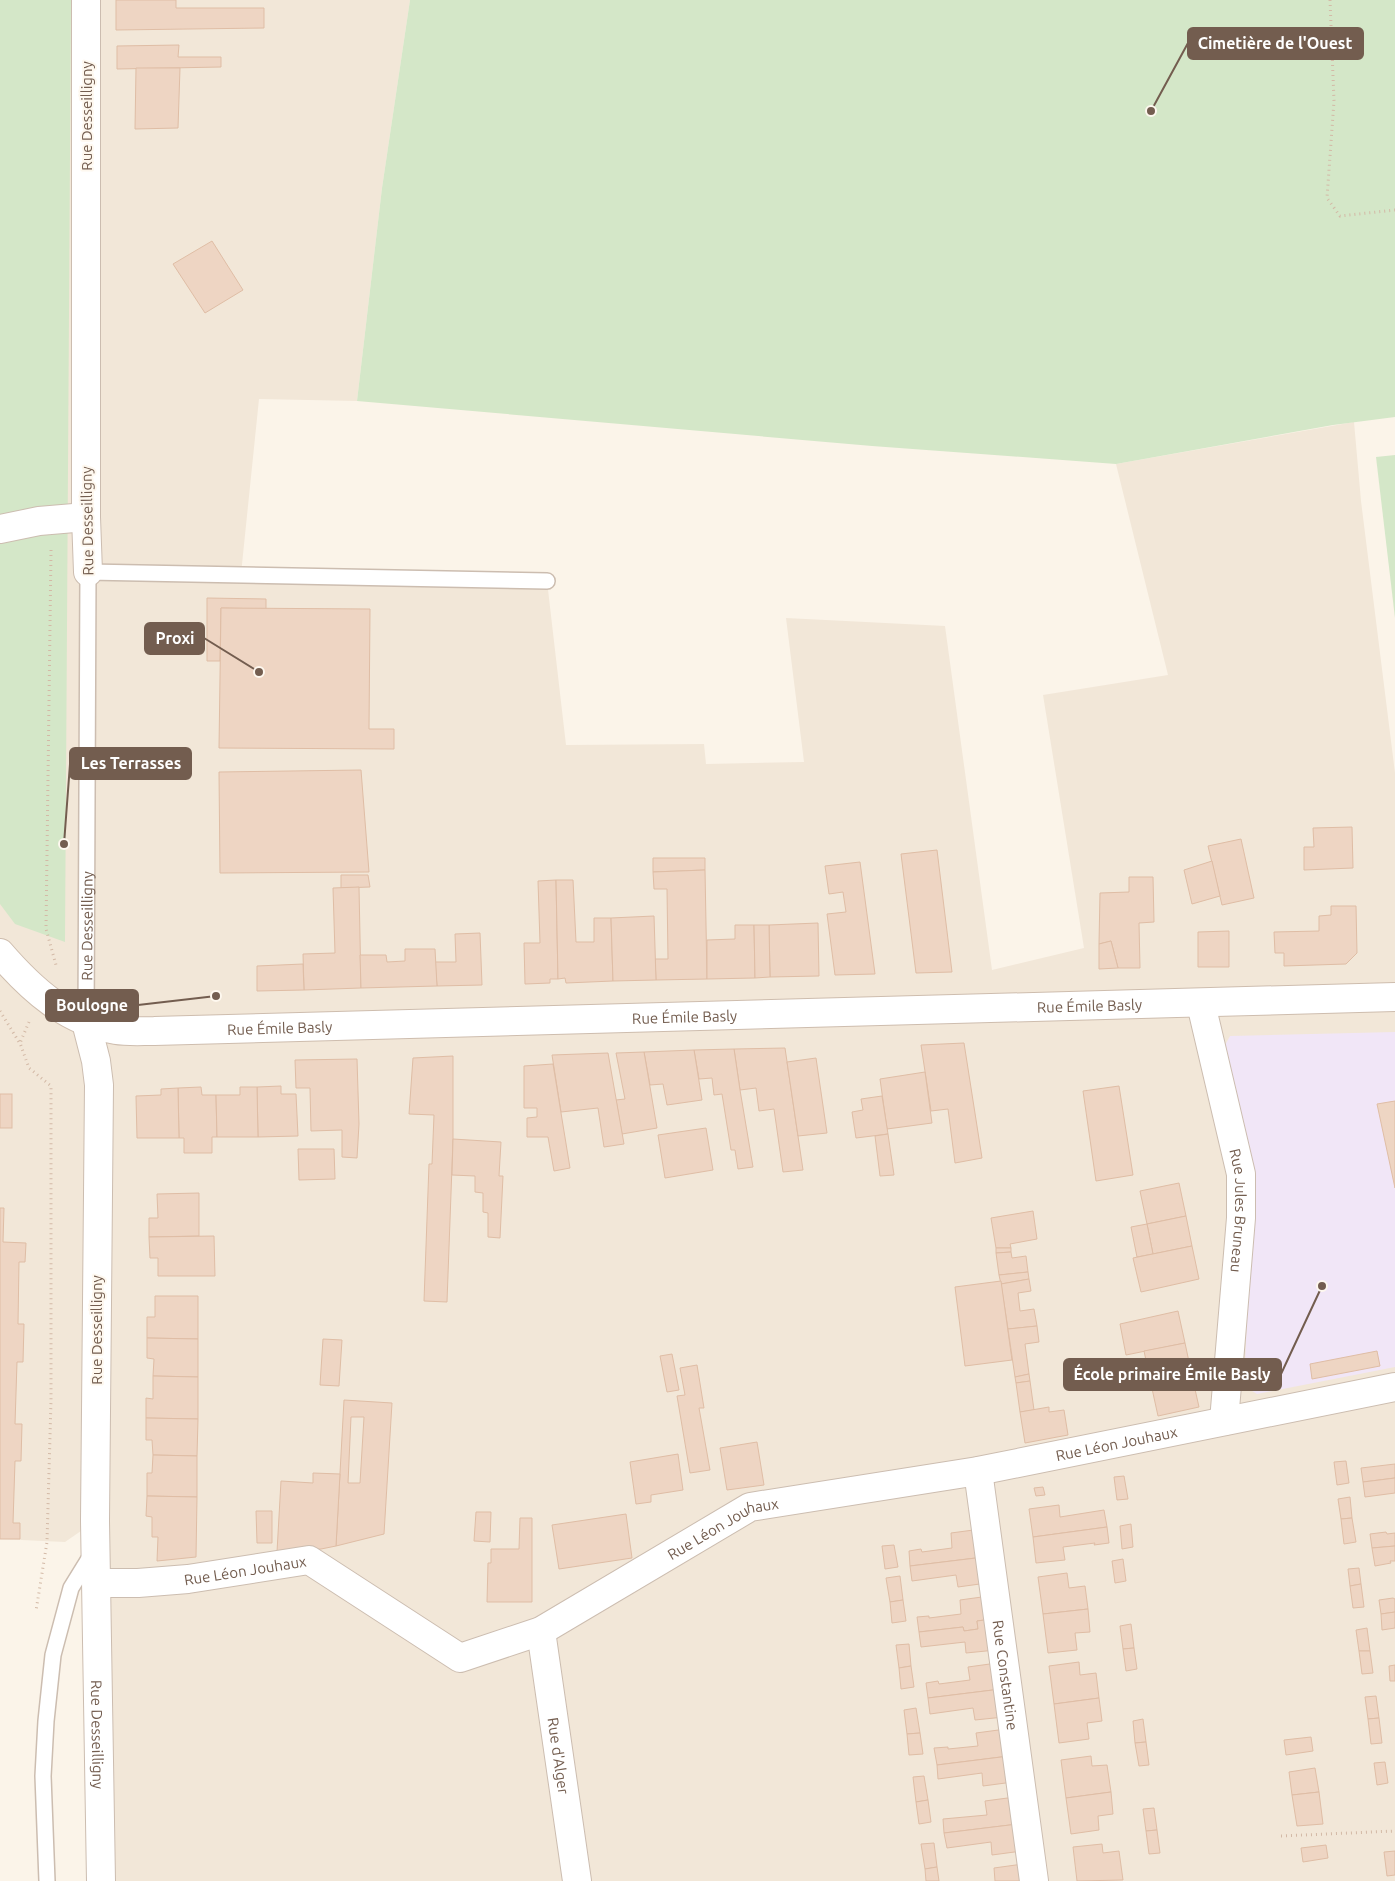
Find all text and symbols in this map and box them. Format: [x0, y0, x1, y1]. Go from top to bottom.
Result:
callout: Cimetière de l'Ouest [1188, 28, 1363, 59]
text: Cimetière de l'Ouest [1198, 34, 1352, 52]
street label: Rue Desseilligny [78, 61, 95, 171]
street label: Rue Desseilligny [78, 466, 96, 576]
callout: Proxi [145, 623, 204, 654]
text: Proxi [155, 629, 195, 647]
callout: Les Terrasses [70, 748, 191, 779]
text: Les Terrasses [81, 754, 181, 772]
street label: Rue Desseilligny [78, 871, 95, 981]
callout: Boulogne [46, 990, 138, 1021]
street label: Rue Émile Basly [1037, 995, 1142, 1015]
text: Boulogne [56, 996, 128, 1014]
street label: Rue Émile Basly [632, 1007, 737, 1026]
street label: Rue Émile Basly [227, 1018, 333, 1037]
street label: Rue Jules Bruneau [1227, 1147, 1250, 1273]
street label: Rue Desseilligny [88, 1275, 105, 1385]
callout: École primaire Émile Basly [1064, 1359, 1281, 1390]
text: École primaire Émile Basly [1073, 1363, 1271, 1383]
street label: Rue Léon Jouhaux [1054, 1423, 1179, 1464]
street label: Rue Léon Jouhaux [664, 1494, 780, 1563]
street label: Rue Léon Jouhaux [183, 1552, 308, 1588]
street label: Rue Constantine [990, 1619, 1022, 1731]
street label: Rue Desseilligny [88, 1680, 107, 1789]
street label: Rue d'Alger [545, 1716, 573, 1796]

